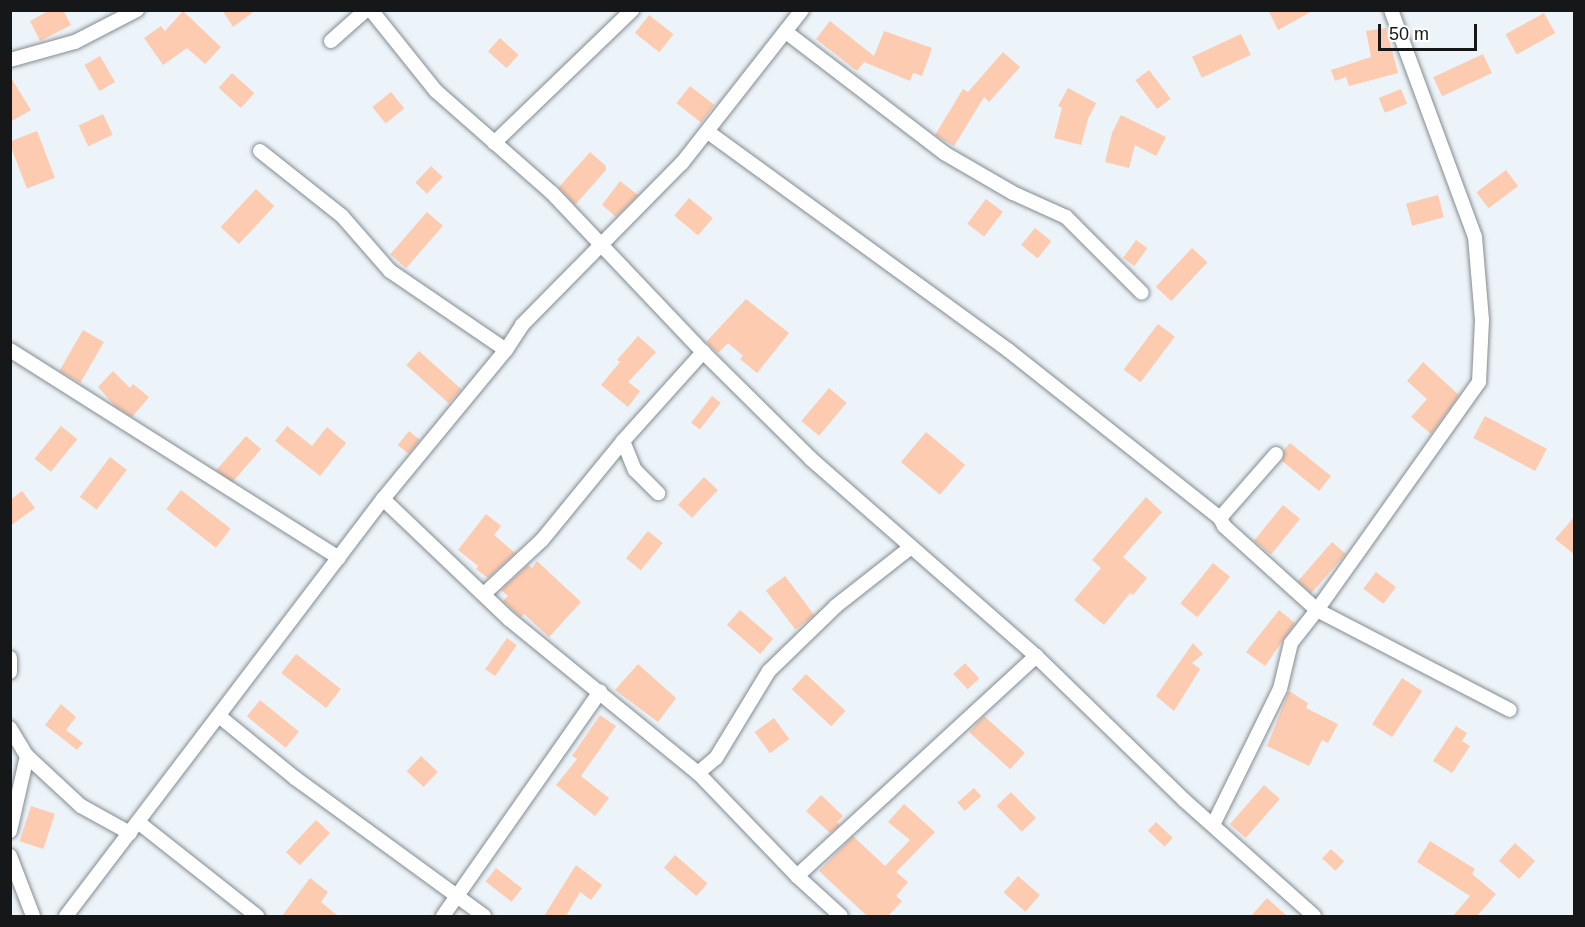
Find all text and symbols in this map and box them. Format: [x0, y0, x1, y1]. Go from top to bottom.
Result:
scale bar [1381, 12, 1480, 50]
text: 50 m [1389, 24, 1429, 44]

